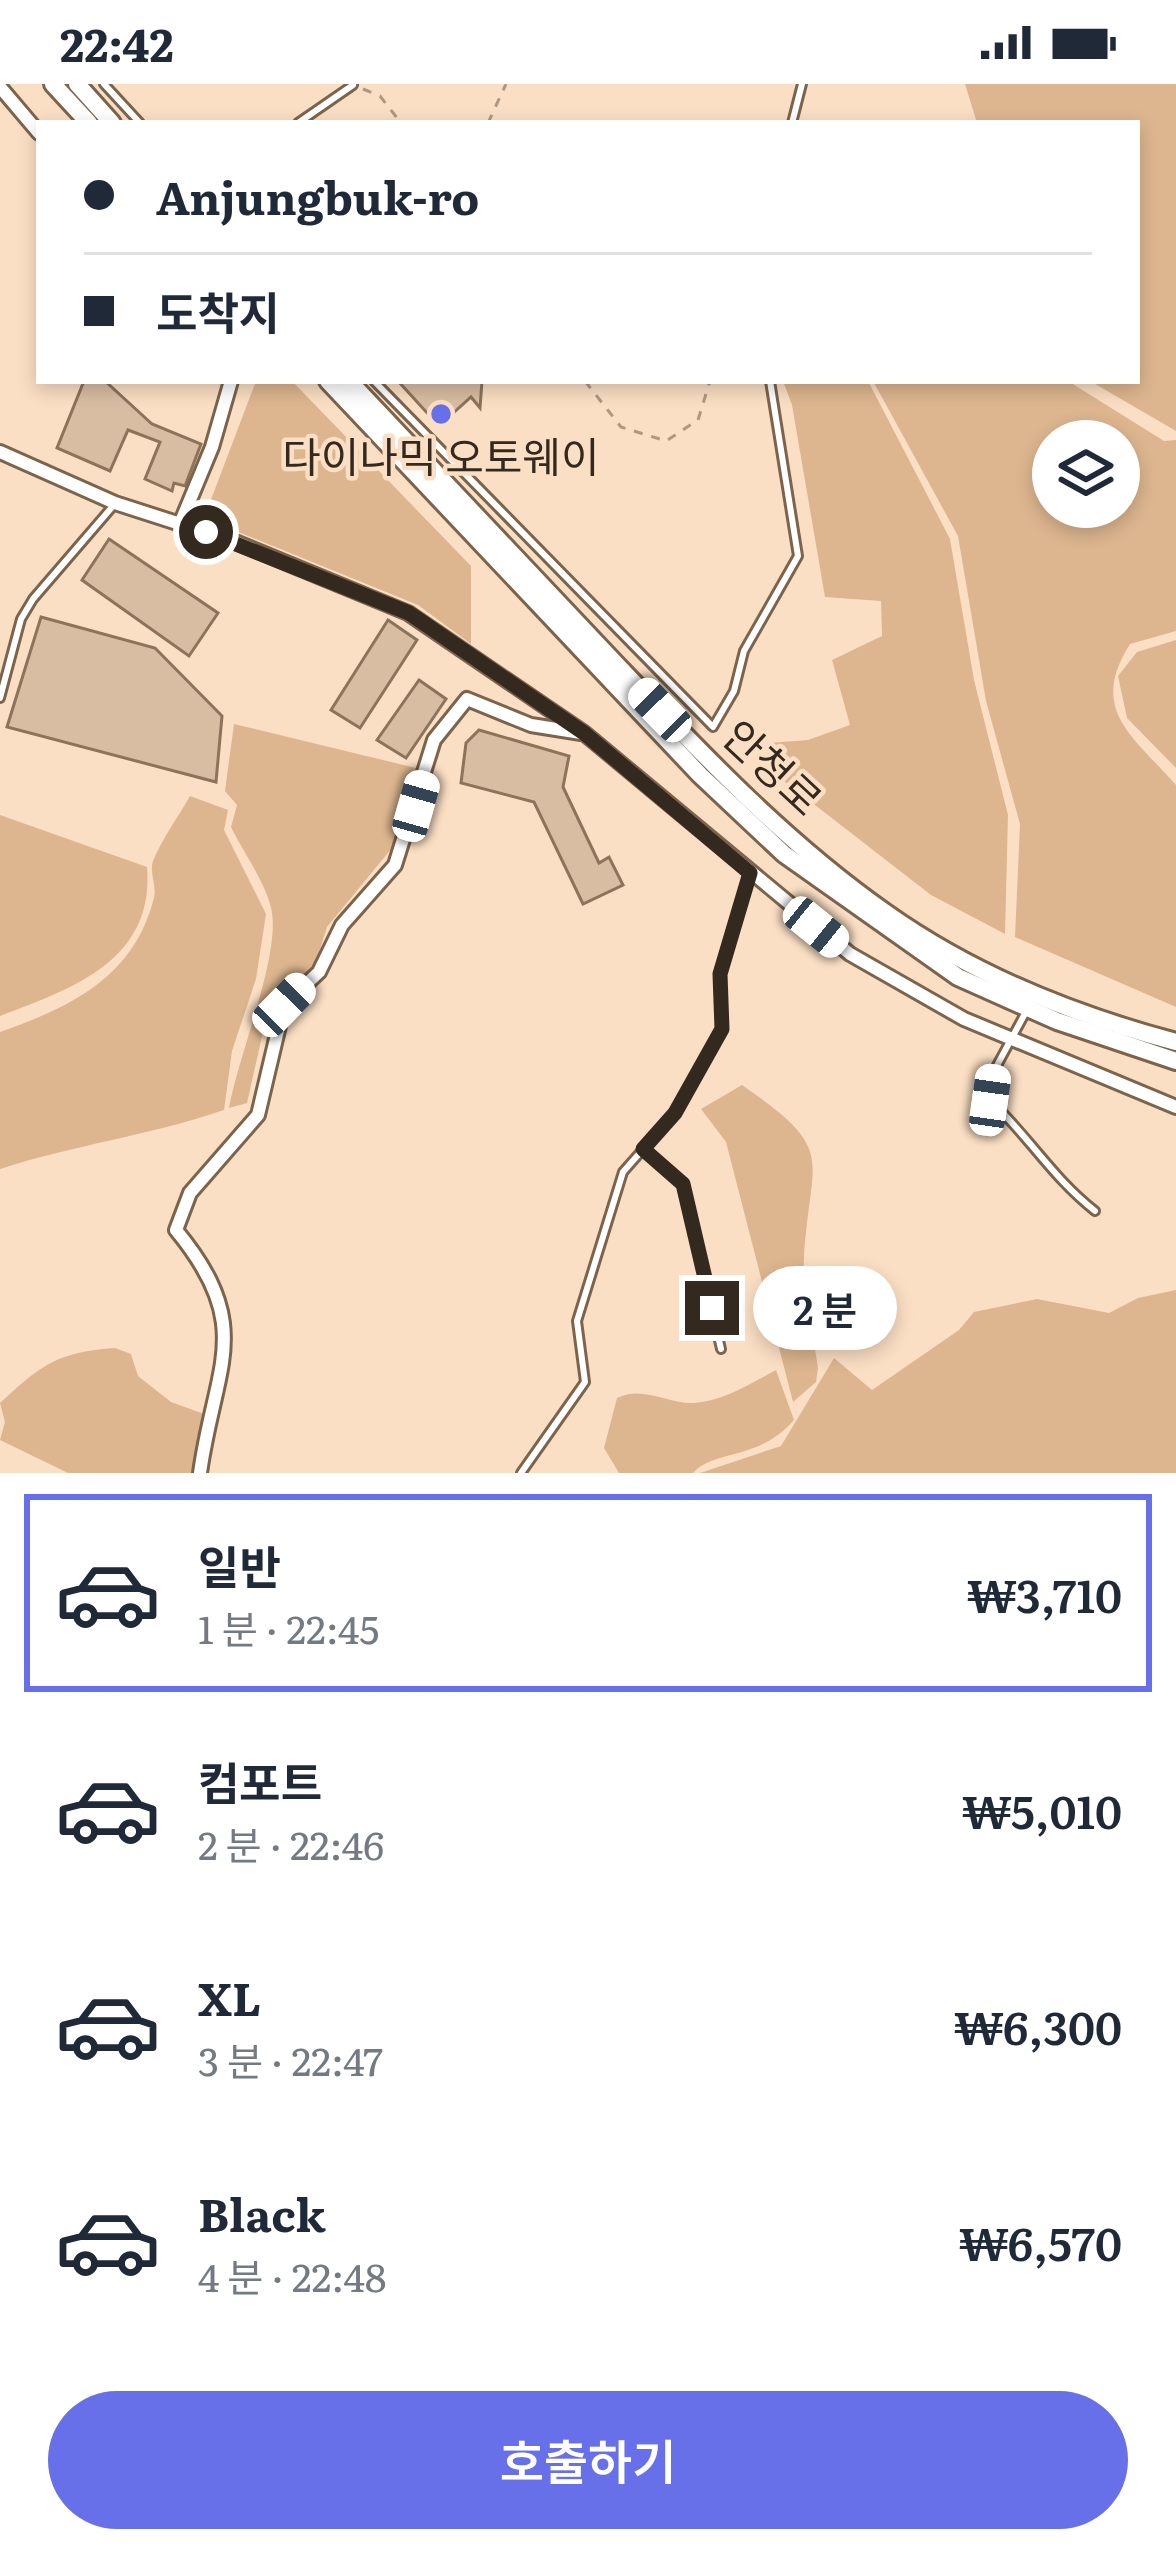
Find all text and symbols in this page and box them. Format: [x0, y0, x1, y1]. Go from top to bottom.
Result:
text: 22:42 [60, 9, 174, 76]
text: Anjungbuk-ro [156, 162, 479, 229]
text: 도착지 [156, 277, 280, 344]
marker: 다이나믹 오토웨이 [428, 401, 454, 427]
map controls [1032, 420, 1140, 528]
button: layers [1032, 420, 1140, 528]
place label: 다이나믹 오토웨이 [282, 424, 600, 486]
route start [179, 505, 233, 559]
car [622, 672, 698, 748]
street label: 안청로 [711, 704, 838, 828]
car [389, 766, 443, 846]
car [777, 890, 855, 964]
car [246, 967, 322, 1043]
car [967, 1062, 1013, 1138]
callout: 2 분 [754, 1266, 898, 1350]
text: 2 분 [793, 1279, 857, 1337]
route end [685, 1281, 739, 1335]
text: 일반 [198, 1531, 281, 1598]
icon: car [54, 1539, 162, 1647]
text: ₩3,710 [967, 1560, 1122, 1627]
text: 1 분 · 22:45 [198, 1598, 379, 1656]
text: 컴포트 [198, 1747, 322, 1814]
icon: car [54, 1755, 162, 1863]
text: ₩5,010 [962, 1776, 1122, 1843]
text: 2 분 · 22:46 [198, 1814, 384, 1872]
text: XL [198, 1963, 261, 2030]
icon: car [54, 1971, 162, 2079]
text: ₩6,300 [954, 1992, 1122, 2059]
text: 3 분 · 22:47 [198, 2030, 383, 2088]
text: Black [198, 2179, 326, 2246]
icon: car [54, 2187, 162, 2295]
text: ₩6,570 [959, 2208, 1122, 2275]
text: 4 분 · 22:48 [198, 2246, 387, 2304]
button: 호출하기 [48, 2391, 1128, 2529]

